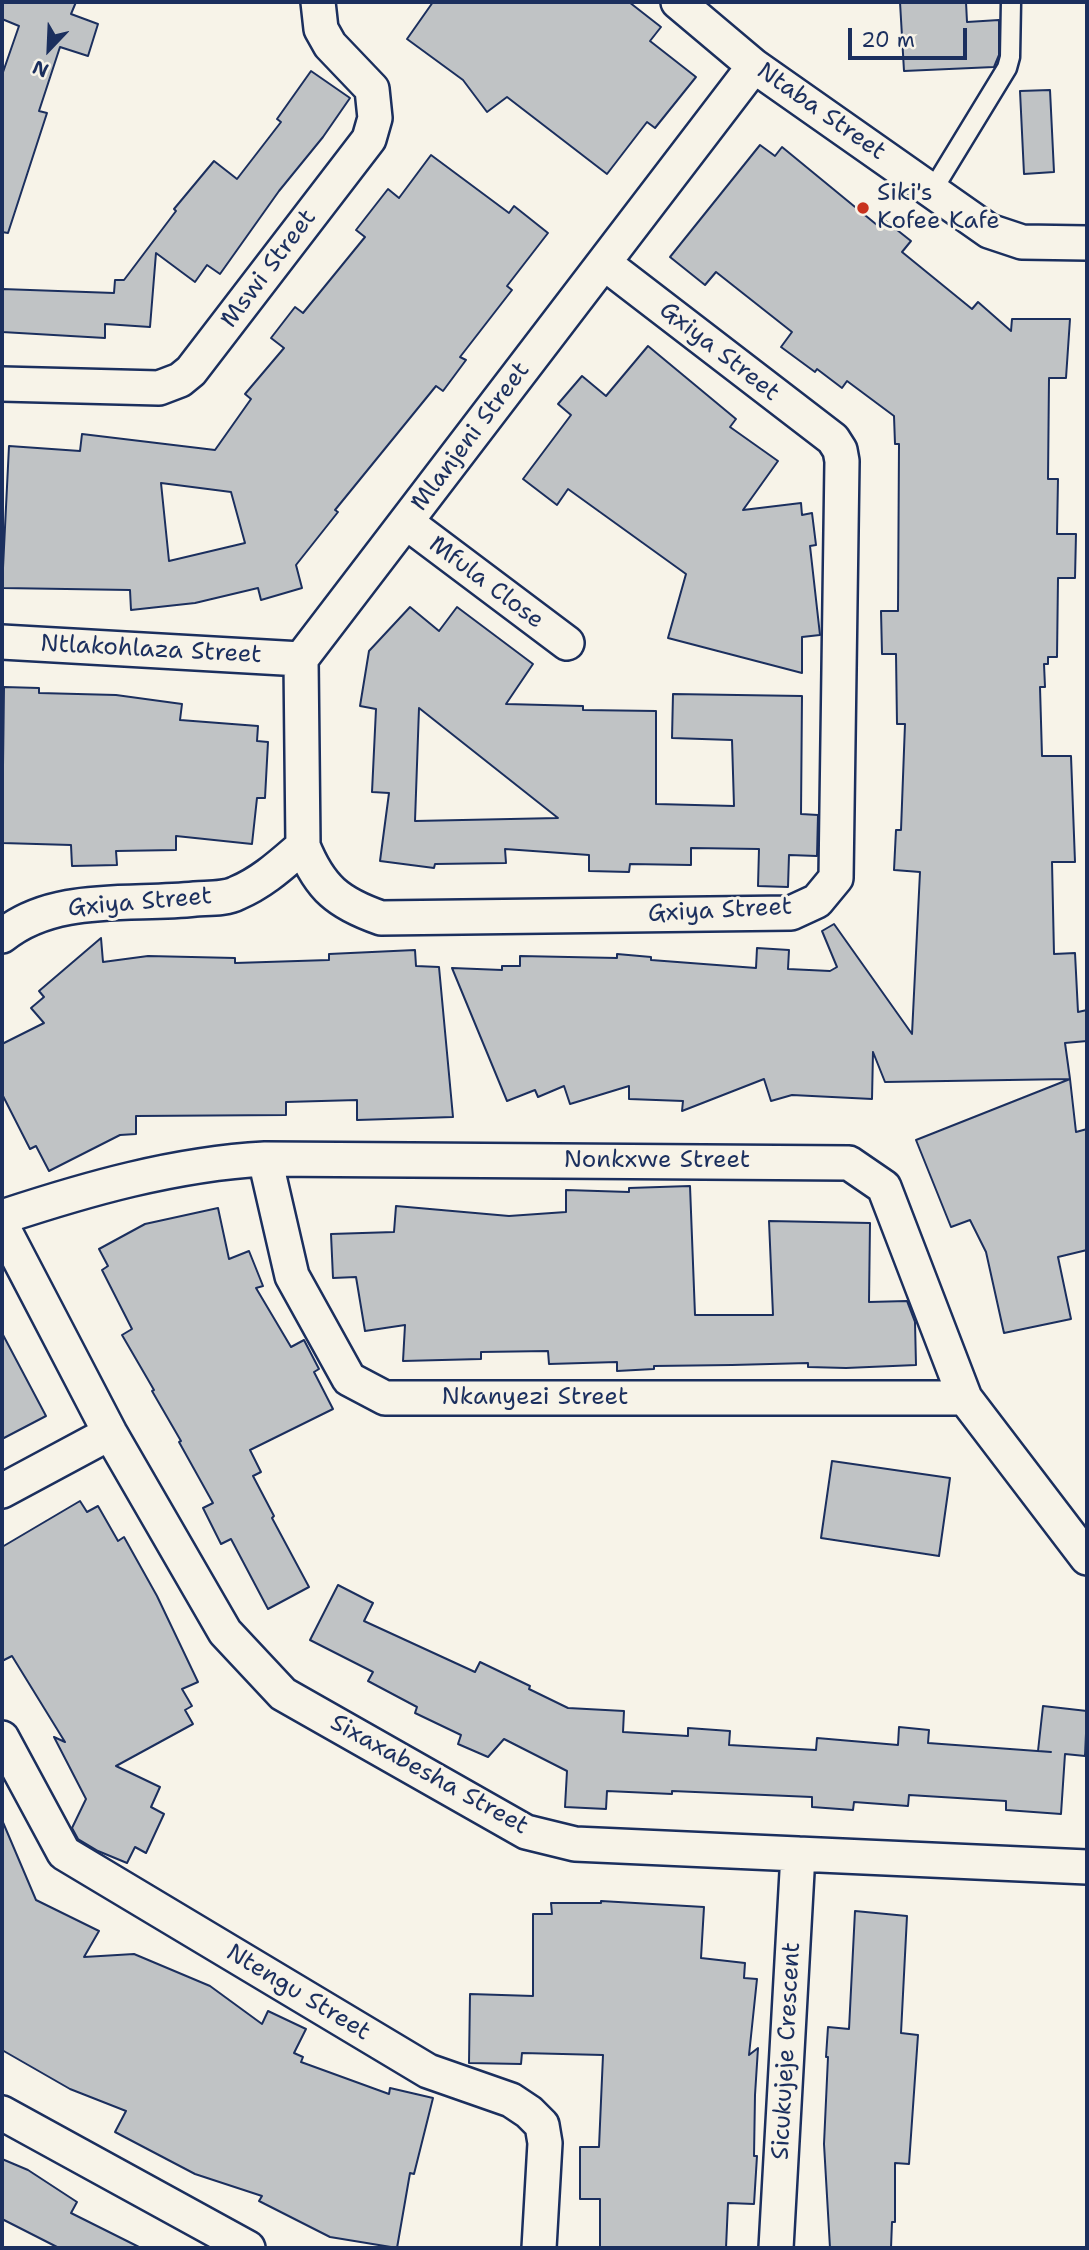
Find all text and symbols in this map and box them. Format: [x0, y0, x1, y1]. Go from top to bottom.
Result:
north arrow [14, 14, 84, 84]
scale bar [851, 14, 970, 58]
text: 20 m [861, 26, 915, 54]
text: N [29, 54, 52, 83]
street label: Ntaba Street [751, 57, 891, 167]
place label: Siki's Kofee Kafe [877, 180, 1000, 236]
marker: Siki's Kofee Kafe [855, 200, 871, 216]
street label: Mswi Street [215, 204, 323, 334]
street label: Gxiya Street [653, 296, 785, 408]
street label: Mlanjeni Street [406, 357, 536, 517]
street label: Mfula Close [423, 530, 549, 636]
street label: Ntlakohlaza Street [40, 630, 262, 670]
street label: Gxiya Street [67, 882, 213, 924]
street label: Gxiya Street [647, 893, 793, 929]
street label: Nonkxwe Street [564, 1147, 750, 1175]
street label: Nkanyezi Street [442, 1384, 628, 1412]
street label: Sixaxabesha Street [325, 1709, 533, 1841]
street label: Ntengu Street [221, 1939, 375, 2047]
street label: Sicukujeje Crescent [767, 1941, 807, 2161]

